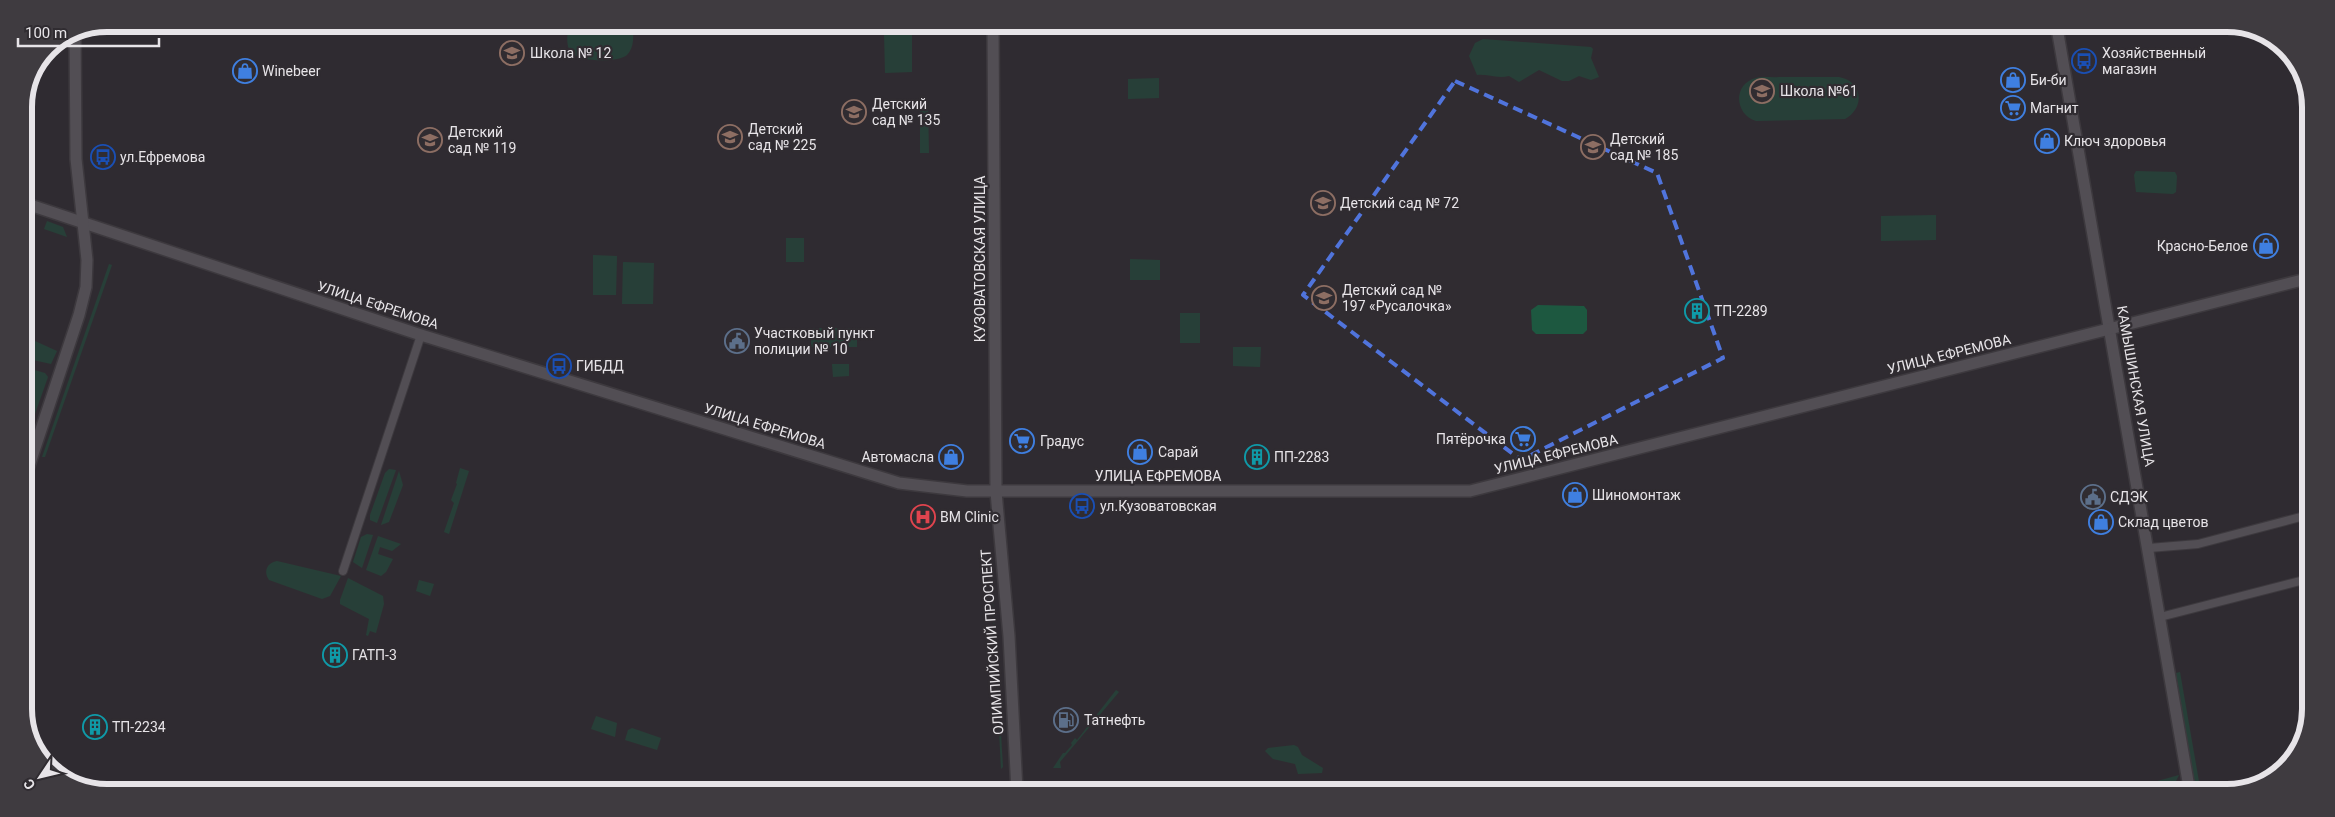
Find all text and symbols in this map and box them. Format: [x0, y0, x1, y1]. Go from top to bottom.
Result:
scale bar [18, 15, 159, 47]
text: 100 m [25, 24, 67, 42]
school or university icon: Школа № 12 [499, 40, 525, 66]
place label: Школа № 12 [530, 45, 611, 61]
place label: Хозяйственный магазин [2102, 45, 2206, 77]
bus stop icon: Хозяйственный магазин [2071, 48, 2097, 74]
shop icon: Winebeer [232, 58, 258, 84]
place label: Winebeer [262, 63, 321, 79]
shop icon: Би-би [2000, 67, 2026, 93]
place label: Би-би [2030, 72, 2066, 88]
school or university icon: Школа №61 [1749, 78, 1775, 104]
place label: Школа №61 [1780, 83, 1858, 99]
supermarket icon: Магнит [2000, 95, 2026, 121]
place label: Детский сад № 135 [872, 96, 940, 128]
school or university icon: Детский сад № 135 [841, 99, 867, 125]
place label: Магнит [2030, 100, 2079, 116]
place label: Детский сад № 225 [748, 121, 816, 153]
place label: Детский сад № 119 [448, 124, 516, 156]
school or university icon: Детский сад № 225 [717, 124, 743, 150]
school or university icon: Детский сад № 119 [417, 127, 443, 153]
shop icon: Ключ здоровья [2034, 128, 2060, 154]
place label: Детский сад № 185 [1610, 131, 1678, 163]
place label: Ключ здоровья [2064, 133, 2166, 149]
school or university icon: Детский сад № 185 [1580, 134, 1606, 160]
bus stop icon: ул.Ефремова [90, 144, 116, 170]
place label: ул.Ефремова [120, 149, 205, 165]
street label: КУЗОВАТОВСКАЯ УЛИЦА [972, 176, 988, 342]
school or university icon: Детский сад № 72 [1310, 190, 1336, 216]
place label: Детский сад № 72 [1340, 195, 1459, 211]
shop icon: Красно-Белое [2253, 233, 2279, 259]
place label: Красно-Белое [2157, 238, 2248, 254]
street label: УЛИЦА ЕФРЕМОВА [315, 278, 441, 332]
place label: Детский сад № 197 «Русалочка» [1342, 282, 1452, 314]
school or university icon: Детский сад № 197 «Русалочка» [1311, 285, 1337, 311]
building icon: ТП-2289 [1684, 298, 1710, 324]
place label: ТП-2289 [1714, 303, 1768, 319]
street label: КАМЫШИНСКАЯ УЛИЦА [2114, 304, 2158, 468]
place label: Участковый пункт полиции № 10 [754, 325, 875, 357]
public building icon: Участковый пункт полиции № 10 [724, 328, 750, 354]
street label: УЛИЦА ЕФРЕМОВА [1886, 331, 2012, 377]
bus stop icon: ГИБДД [546, 353, 572, 379]
place label: ГИБДД [576, 358, 624, 374]
street label: УЛИЦА ЕФРЕМОВА [702, 400, 828, 452]
supermarket icon: Пятёрочка [1510, 426, 1536, 452]
supermarket icon: Градус [1009, 428, 1035, 454]
place label: Пятёрочка [1436, 431, 1506, 447]
street label: УЛИЦА ЕФРЕМОВА [1493, 431, 1619, 477]
place label: Градус [1040, 433, 1084, 449]
shop icon: Сарай [1127, 439, 1153, 465]
shop icon: Автомасла [938, 444, 964, 470]
place label: Сарай [1158, 444, 1198, 460]
building icon: ПП-2283 [1244, 444, 1270, 470]
place label: Автомасла [861, 449, 934, 465]
place label: ПП-2283 [1274, 449, 1329, 465]
street label: УЛИЦА ЕФРЕМОВА [1095, 468, 1221, 484]
shop icon: Шиномонтаж [1562, 482, 1588, 508]
public building icon: СДЭК [2080, 484, 2106, 510]
place label: Шиномонтаж [1592, 487, 1681, 503]
place label: СДЭК [2110, 489, 2148, 505]
bus stop icon: ул.Кузоватовская [1069, 493, 1095, 519]
place label: ул.Кузоватовская [1100, 498, 1217, 514]
hospital icon: BM Clinic [910, 504, 936, 530]
place label: BM Clinic [940, 509, 999, 525]
shop icon: Склад цветов [2088, 509, 2114, 535]
place label: Склад цветов [2118, 514, 2208, 530]
street label: ОЛИМПИЙСКИЙ ПРОСПЕКТ [977, 548, 1006, 735]
building icon: ГАТП-3 [322, 642, 348, 668]
place label: ГАТП-3 [352, 647, 397, 663]
fuel station icon: Татнефть [1053, 707, 1079, 733]
place label: Татнефть [1084, 712, 1145, 728]
building icon: ТП-2234 [82, 714, 108, 740]
place label: ТП-2234 [112, 719, 166, 735]
north arrow [15, 752, 65, 802]
text: С [20, 776, 39, 793]

